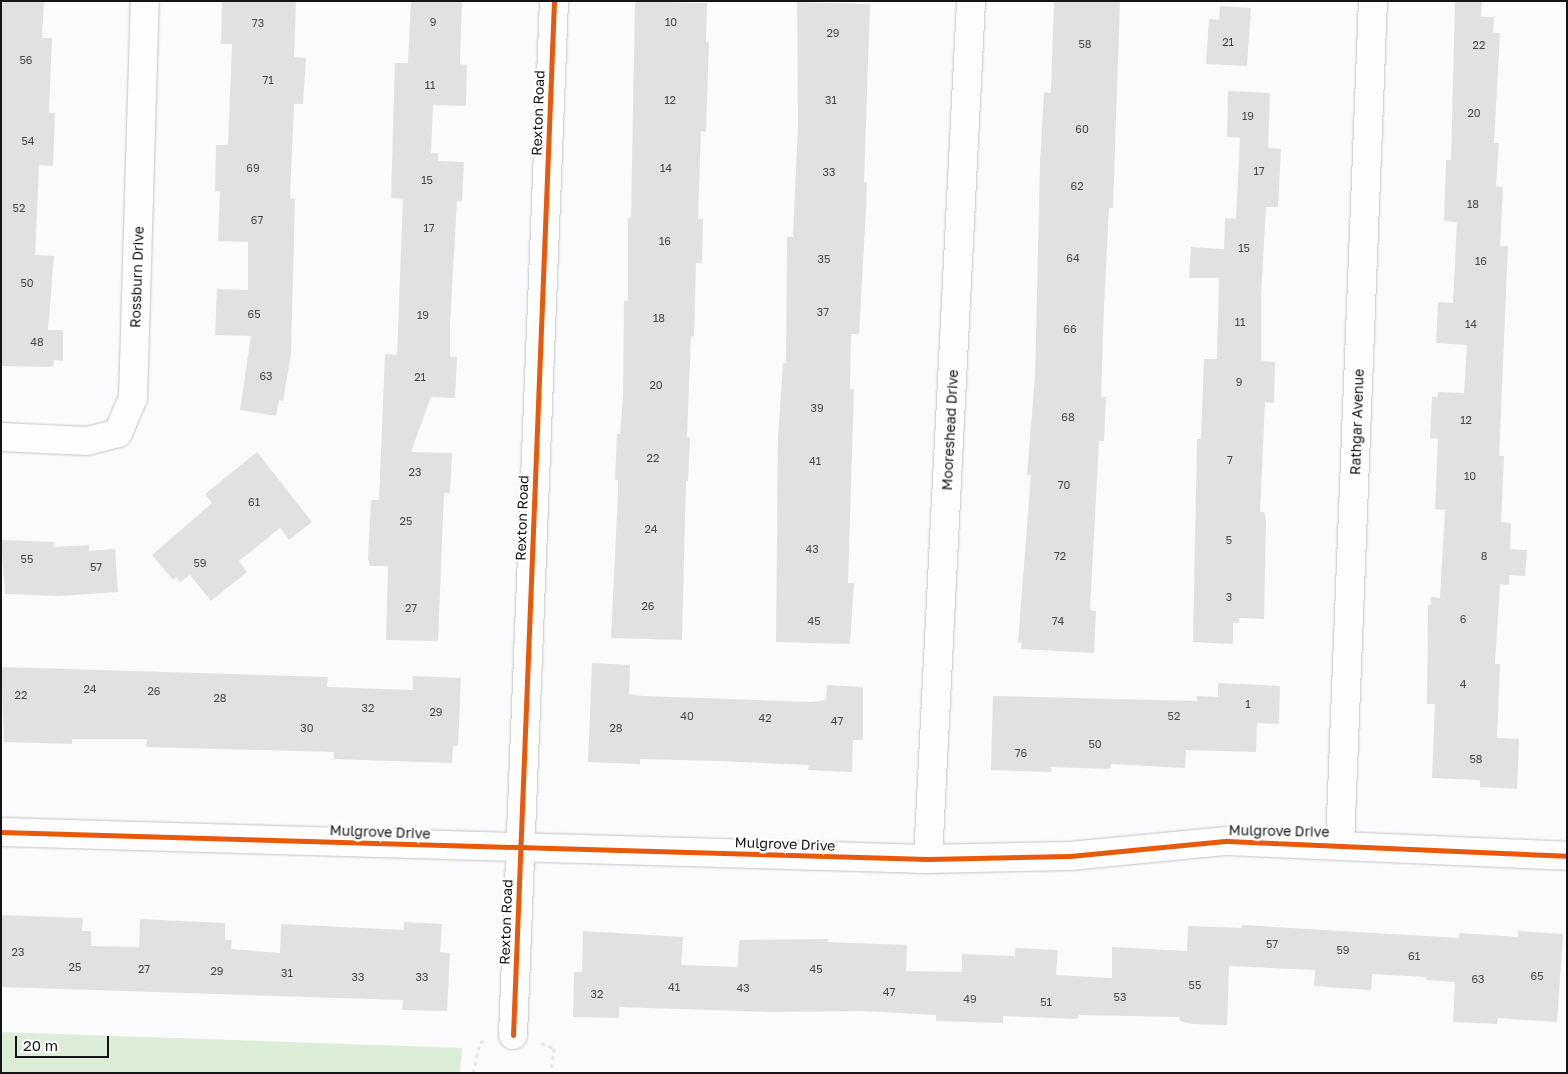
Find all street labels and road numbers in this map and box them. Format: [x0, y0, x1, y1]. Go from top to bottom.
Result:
street label: Rexton Road [528, 70, 548, 156]
street label: Rossburn Drive [127, 226, 147, 328]
street label: Mooreshead Drive [938, 369, 962, 491]
street label: Rathgar Avenue [1347, 369, 1367, 475]
street label: Rexton Road [512, 475, 532, 561]
street label: Mulgrove Drive [329, 822, 431, 842]
street label: Mulgrove Drive [1228, 822, 1330, 840]
street label: Mulgrove Drive [734, 834, 836, 854]
street label: Rexton Road [496, 879, 516, 965]

